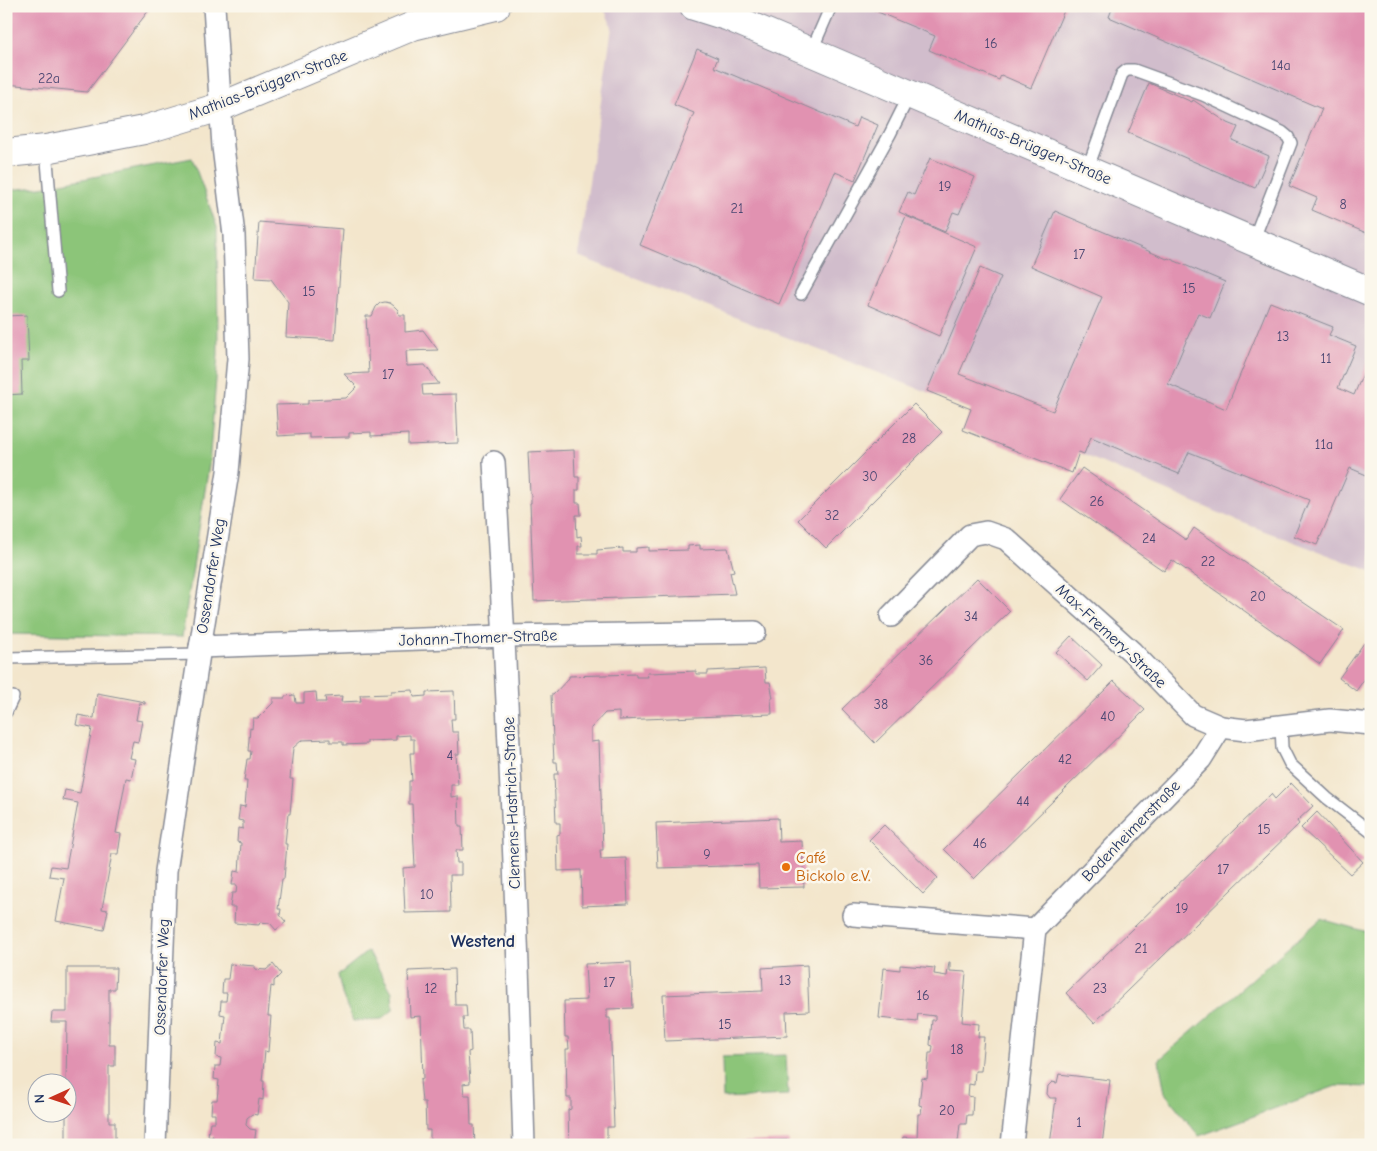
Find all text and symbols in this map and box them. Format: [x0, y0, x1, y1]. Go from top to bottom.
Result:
house number: 16 [984, 35, 998, 52]
street label: Mathias-Brüggen-Straße [186, 46, 350, 124]
house number: 14a [1271, 57, 1291, 74]
house number: 22a [38, 70, 60, 87]
street label: Mathias-Brüggen-Straße [952, 106, 1114, 188]
house number: 19 [939, 178, 951, 195]
house number: 8 [1339, 196, 1347, 213]
house number: 21 [731, 200, 743, 217]
house number: 17 [1073, 246, 1085, 263]
house number: 15 [1182, 280, 1196, 297]
house number: 15 [302, 283, 316, 300]
house number: 13 [1277, 328, 1289, 345]
house number: 11 [1320, 350, 1332, 367]
house number: 17 [382, 366, 394, 383]
house number: 28 [902, 430, 916, 447]
house number: 11a [1315, 436, 1333, 453]
house number: 30 [862, 468, 878, 485]
house number: 26 [1090, 493, 1104, 510]
house number: 32 [825, 507, 839, 524]
street label: Ossendorfer Weg [193, 517, 229, 635]
house number: 24 [1142, 530, 1156, 547]
house number: 22 [1201, 553, 1215, 570]
street label: Max-Fremery-Straße [1052, 580, 1170, 692]
house number: 20 [1250, 588, 1266, 605]
house number: 34 [964, 608, 978, 625]
street label: Johann-Thomer-Straße [398, 626, 558, 650]
house number: 36 [919, 652, 933, 669]
house number: 38 [874, 696, 888, 713]
house number: 40 [1100, 708, 1116, 725]
street label: Clemens-Hastrich-Straße [500, 717, 524, 889]
house number: 4 [447, 747, 454, 764]
house number: 42 [1058, 751, 1072, 768]
street label: Bodenheimerstraße [1078, 777, 1184, 885]
house number: 44 [1016, 793, 1030, 810]
house number: 15 [1257, 821, 1271, 838]
house number: 46 [973, 835, 987, 852]
house number: 9 [703, 846, 711, 863]
place label: Café Bickolo e.V. [796, 849, 870, 885]
marker: Café Bickolo e.V. [780, 861, 792, 873]
house number: 17 [1217, 861, 1229, 878]
house number: 10 [420, 886, 434, 903]
house number: 19 [1176, 900, 1188, 917]
street label: Ossendorfer Weg [151, 918, 173, 1036]
district label: Westend [451, 931, 515, 952]
house number: 21 [1135, 940, 1147, 957]
house number: 13 [779, 972, 791, 989]
house number: 17 [603, 974, 615, 991]
house number: 12 [425, 980, 437, 997]
house number: 23 [1093, 980, 1107, 997]
house number: 16 [916, 987, 930, 1004]
house number: 15 [718, 1016, 732, 1033]
house number: 18 [951, 1041, 963, 1058]
north arrow [28, 1074, 78, 1124]
text: N [31, 1094, 48, 1104]
house number: 20 [939, 1102, 955, 1119]
house number: 1 [1076, 1114, 1082, 1131]

